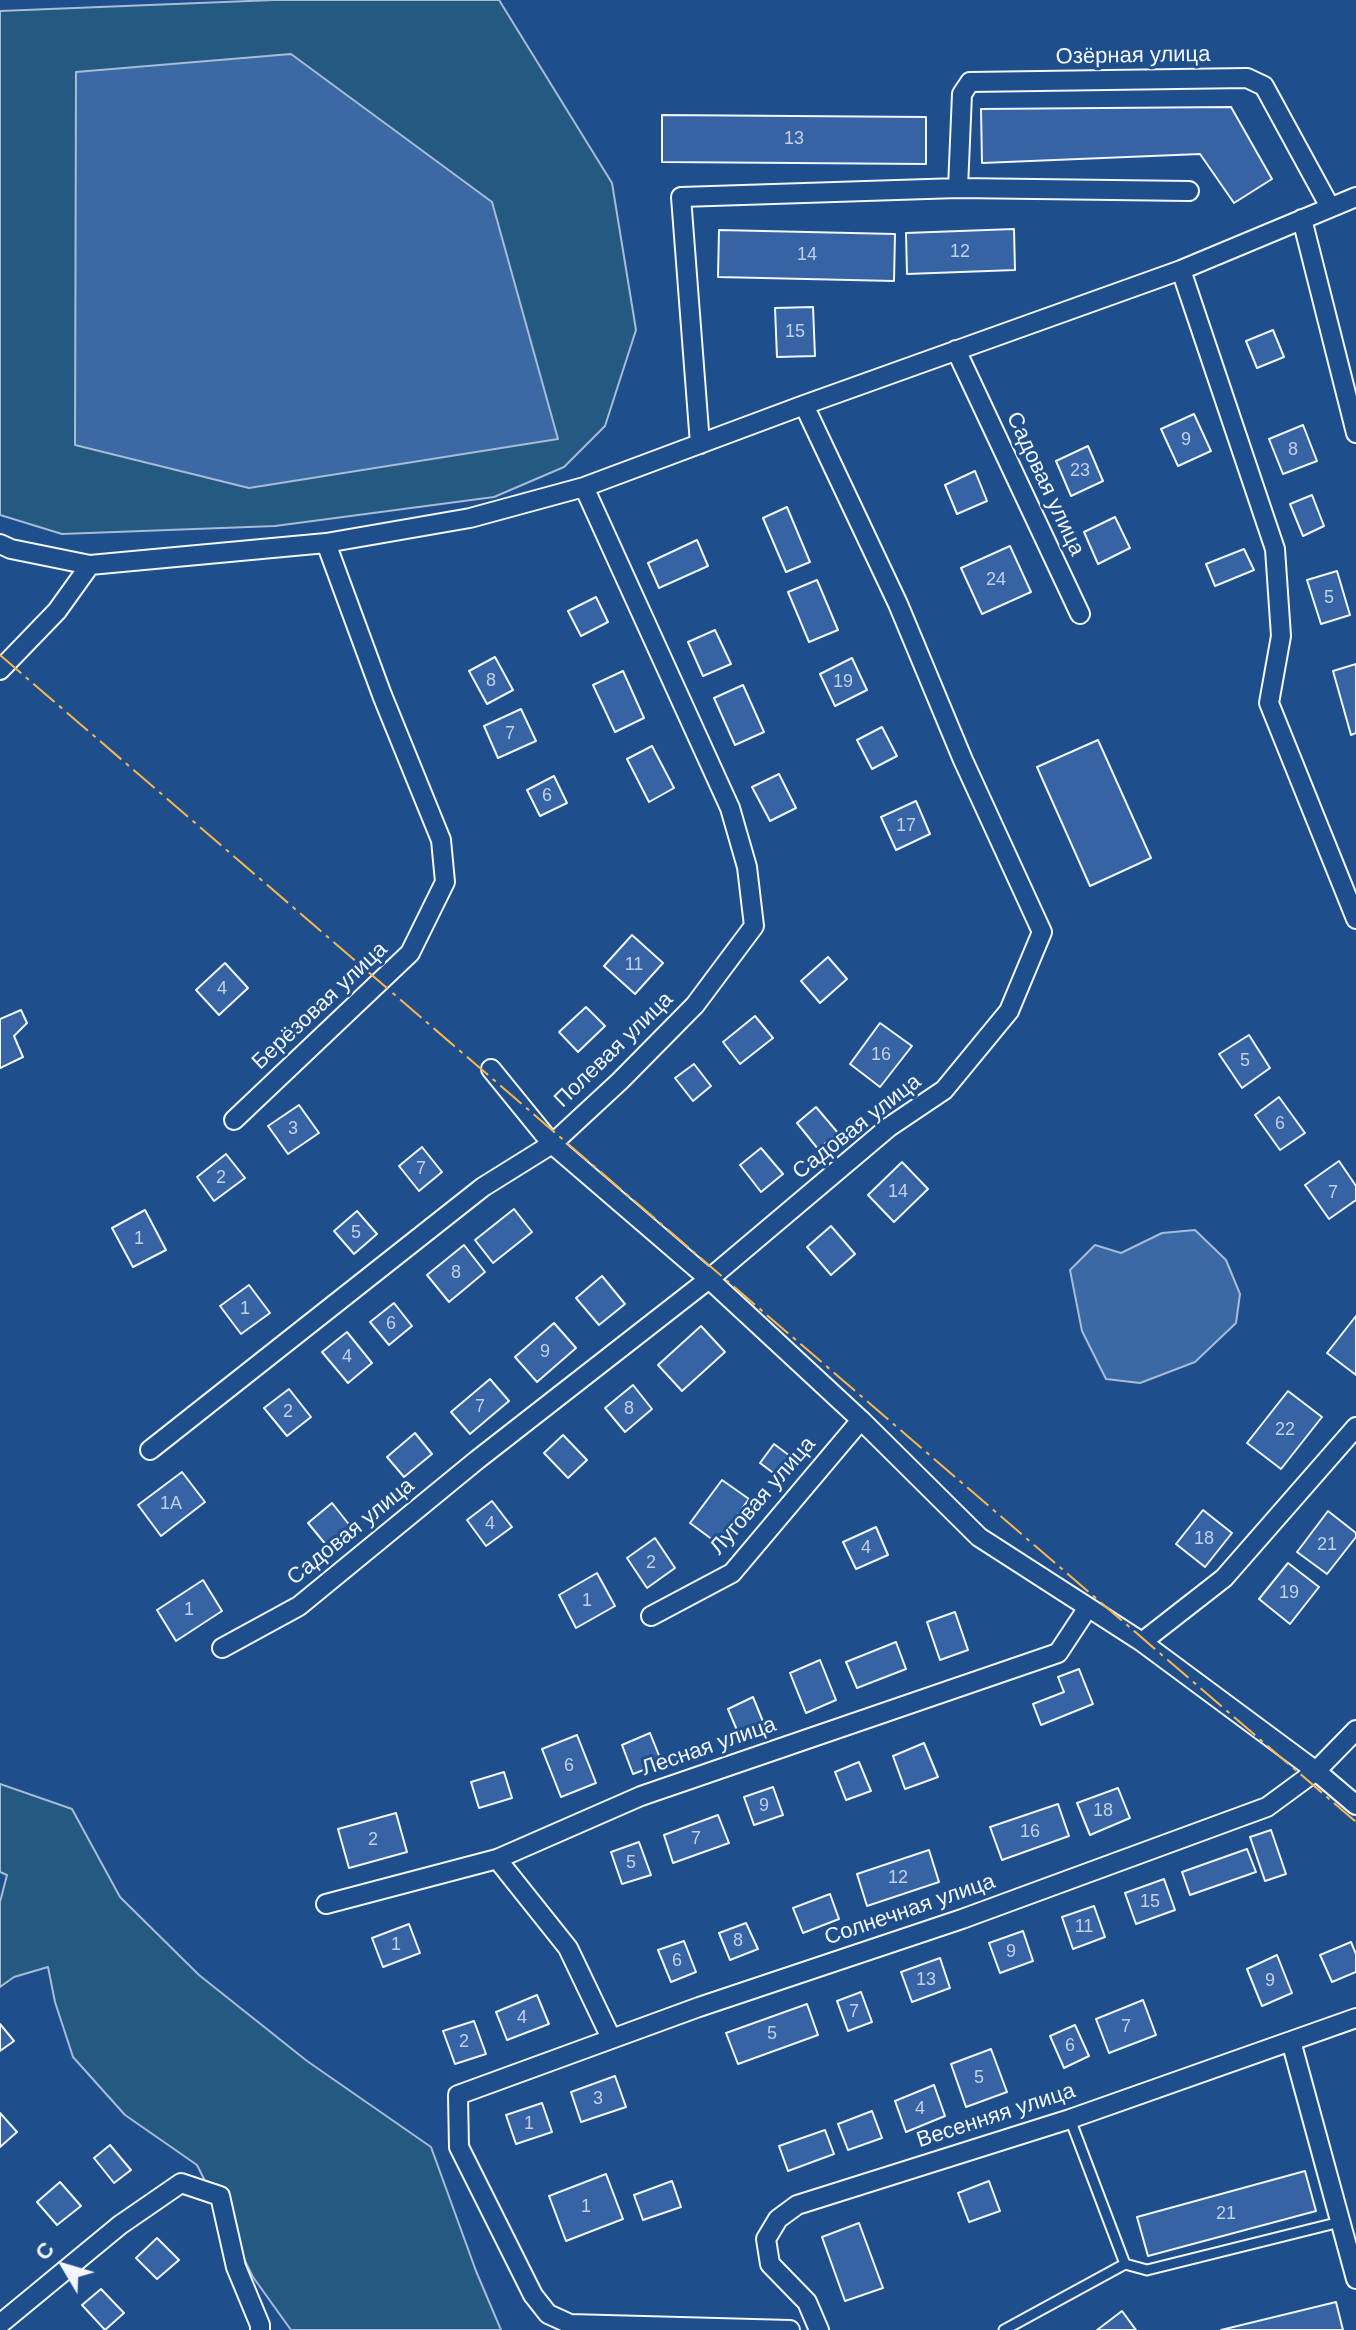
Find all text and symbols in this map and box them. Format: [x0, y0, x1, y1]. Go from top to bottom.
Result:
street label: Озёрная улица [1056, 41, 1210, 71]
house number: 13 [784, 128, 804, 150]
house number: 12 [950, 241, 970, 263]
house number: 14 [797, 244, 817, 266]
house number: 15 [785, 321, 805, 343]
street label: Садовая улица [1000, 408, 1090, 560]
house number: 9 [1181, 429, 1191, 451]
house number: 8 [1288, 439, 1298, 461]
house number: 23 [1070, 460, 1090, 482]
house number: 24 [986, 569, 1006, 591]
house number: 5 [1324, 587, 1334, 609]
house number: 8 [486, 670, 496, 692]
house number: 19 [833, 671, 853, 693]
house number: 7 [505, 723, 515, 745]
house number: 6 [542, 785, 552, 807]
house number: 17 [896, 815, 916, 837]
street label: Берёзовая улица [247, 937, 393, 1075]
house number: 11 [625, 954, 643, 976]
house number: 4 [217, 978, 227, 1000]
street label: Полевая улица [549, 987, 679, 1113]
house number: 16 [871, 1044, 891, 1066]
house number: 5 [1240, 1050, 1250, 1072]
street label: Садовая улица [788, 1069, 926, 1185]
house number: 6 [1275, 1113, 1285, 1135]
house number: 3 [288, 1118, 298, 1140]
house number: 7 [416, 1158, 426, 1180]
house number: 2 [216, 1167, 226, 1189]
house number: 14 [888, 1181, 908, 1203]
house number: 7 [1328, 1182, 1338, 1204]
house number: 5 [351, 1222, 361, 1244]
house number: 1 [134, 1228, 144, 1250]
house number: 8 [451, 1262, 461, 1284]
house number: 1 [240, 1298, 250, 1320]
house number: 6 [386, 1313, 396, 1335]
house number: 9 [540, 1341, 550, 1363]
house number: 4 [342, 1346, 352, 1368]
house number: 7 [475, 1396, 485, 1418]
house number: 8 [624, 1398, 634, 1420]
house number: 2 [283, 1401, 293, 1423]
house number: 22 [1275, 1419, 1295, 1441]
street label: Луговая улица [705, 1432, 821, 1560]
street label: Садовая улица [282, 1473, 420, 1591]
house number: 1А [160, 1493, 182, 1515]
house number: 4 [485, 1513, 495, 1535]
house number: 18 [1194, 1528, 1214, 1550]
house number: 21 [1317, 1534, 1337, 1556]
house number: 4 [861, 1537, 871, 1559]
house number: 2 [646, 1552, 656, 1574]
house number: 19 [1279, 1582, 1299, 1604]
house number: 1 [582, 1590, 592, 1612]
house number: 1 [184, 1599, 194, 1621]
street label: Лесная улица [638, 1712, 780, 1782]
house number: 6 [564, 1755, 574, 1777]
house number: 9 [759, 1795, 769, 1817]
house number: 18 [1093, 1800, 1113, 1822]
house number: 16 [1020, 1821, 1040, 1843]
house number: 7 [691, 1828, 701, 1850]
house number: 2 [368, 1829, 378, 1851]
house number: 5 [626, 1852, 636, 1874]
house number: 12 [888, 1867, 908, 1889]
street label: Солнечная улица [821, 1868, 999, 1952]
house number: 15 [1140, 1891, 1160, 1913]
house number: 11 [1075, 1916, 1093, 1938]
house number: 8 [733, 1930, 743, 1952]
house number: 1 [391, 1934, 401, 1956]
house number: 9 [1006, 1941, 1016, 1963]
house number: 6 [672, 1950, 682, 1972]
house number: 13 [916, 1969, 936, 1991]
house number: 9 [1265, 1970, 1275, 1992]
house number: 7 [849, 2001, 859, 2023]
house number: 4 [517, 2007, 527, 2029]
house number: 7 [1121, 2016, 1131, 2038]
house number: 5 [767, 2023, 777, 2045]
house number: 2 [459, 2031, 469, 2053]
house number: 6 [1065, 2035, 1075, 2057]
house number: 5 [974, 2067, 984, 2089]
street label: Весенняя улица [914, 2078, 1078, 2154]
house number: 3 [593, 2088, 603, 2110]
house number: 4 [915, 2098, 925, 2120]
house number: 1 [524, 2113, 534, 2135]
house number: 1 [581, 2196, 591, 2218]
house number: 21 [1216, 2203, 1236, 2225]
north arrow [24, 2226, 104, 2306]
text: С [30, 2237, 59, 2265]

